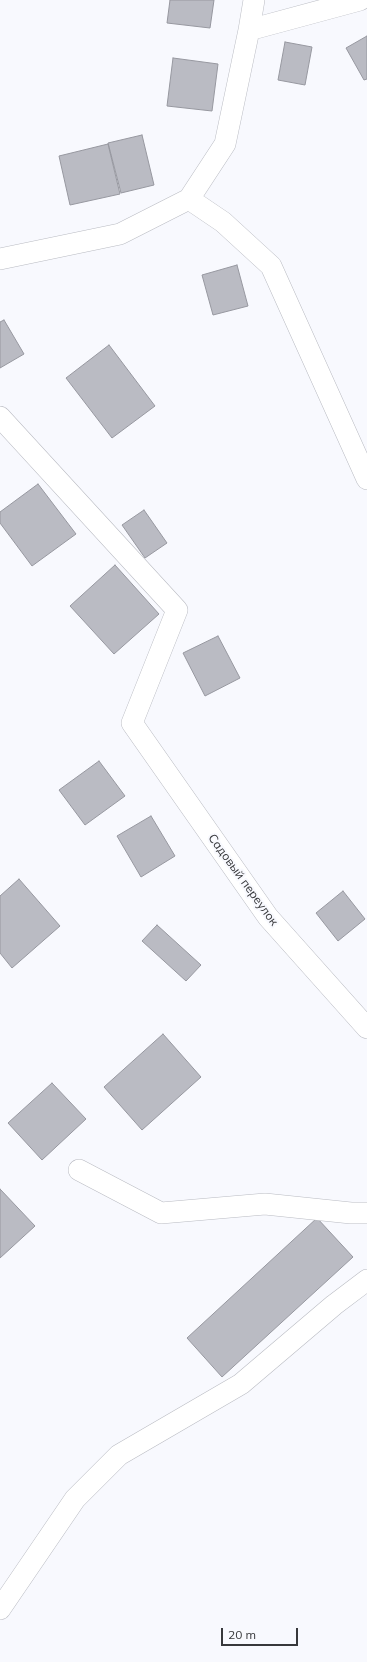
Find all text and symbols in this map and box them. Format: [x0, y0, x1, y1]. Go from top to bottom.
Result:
street label: Садовый переулок [205, 831, 281, 929]
scale bar [223, 1620, 300, 1646]
text: 20 m [228, 1627, 256, 1642]

